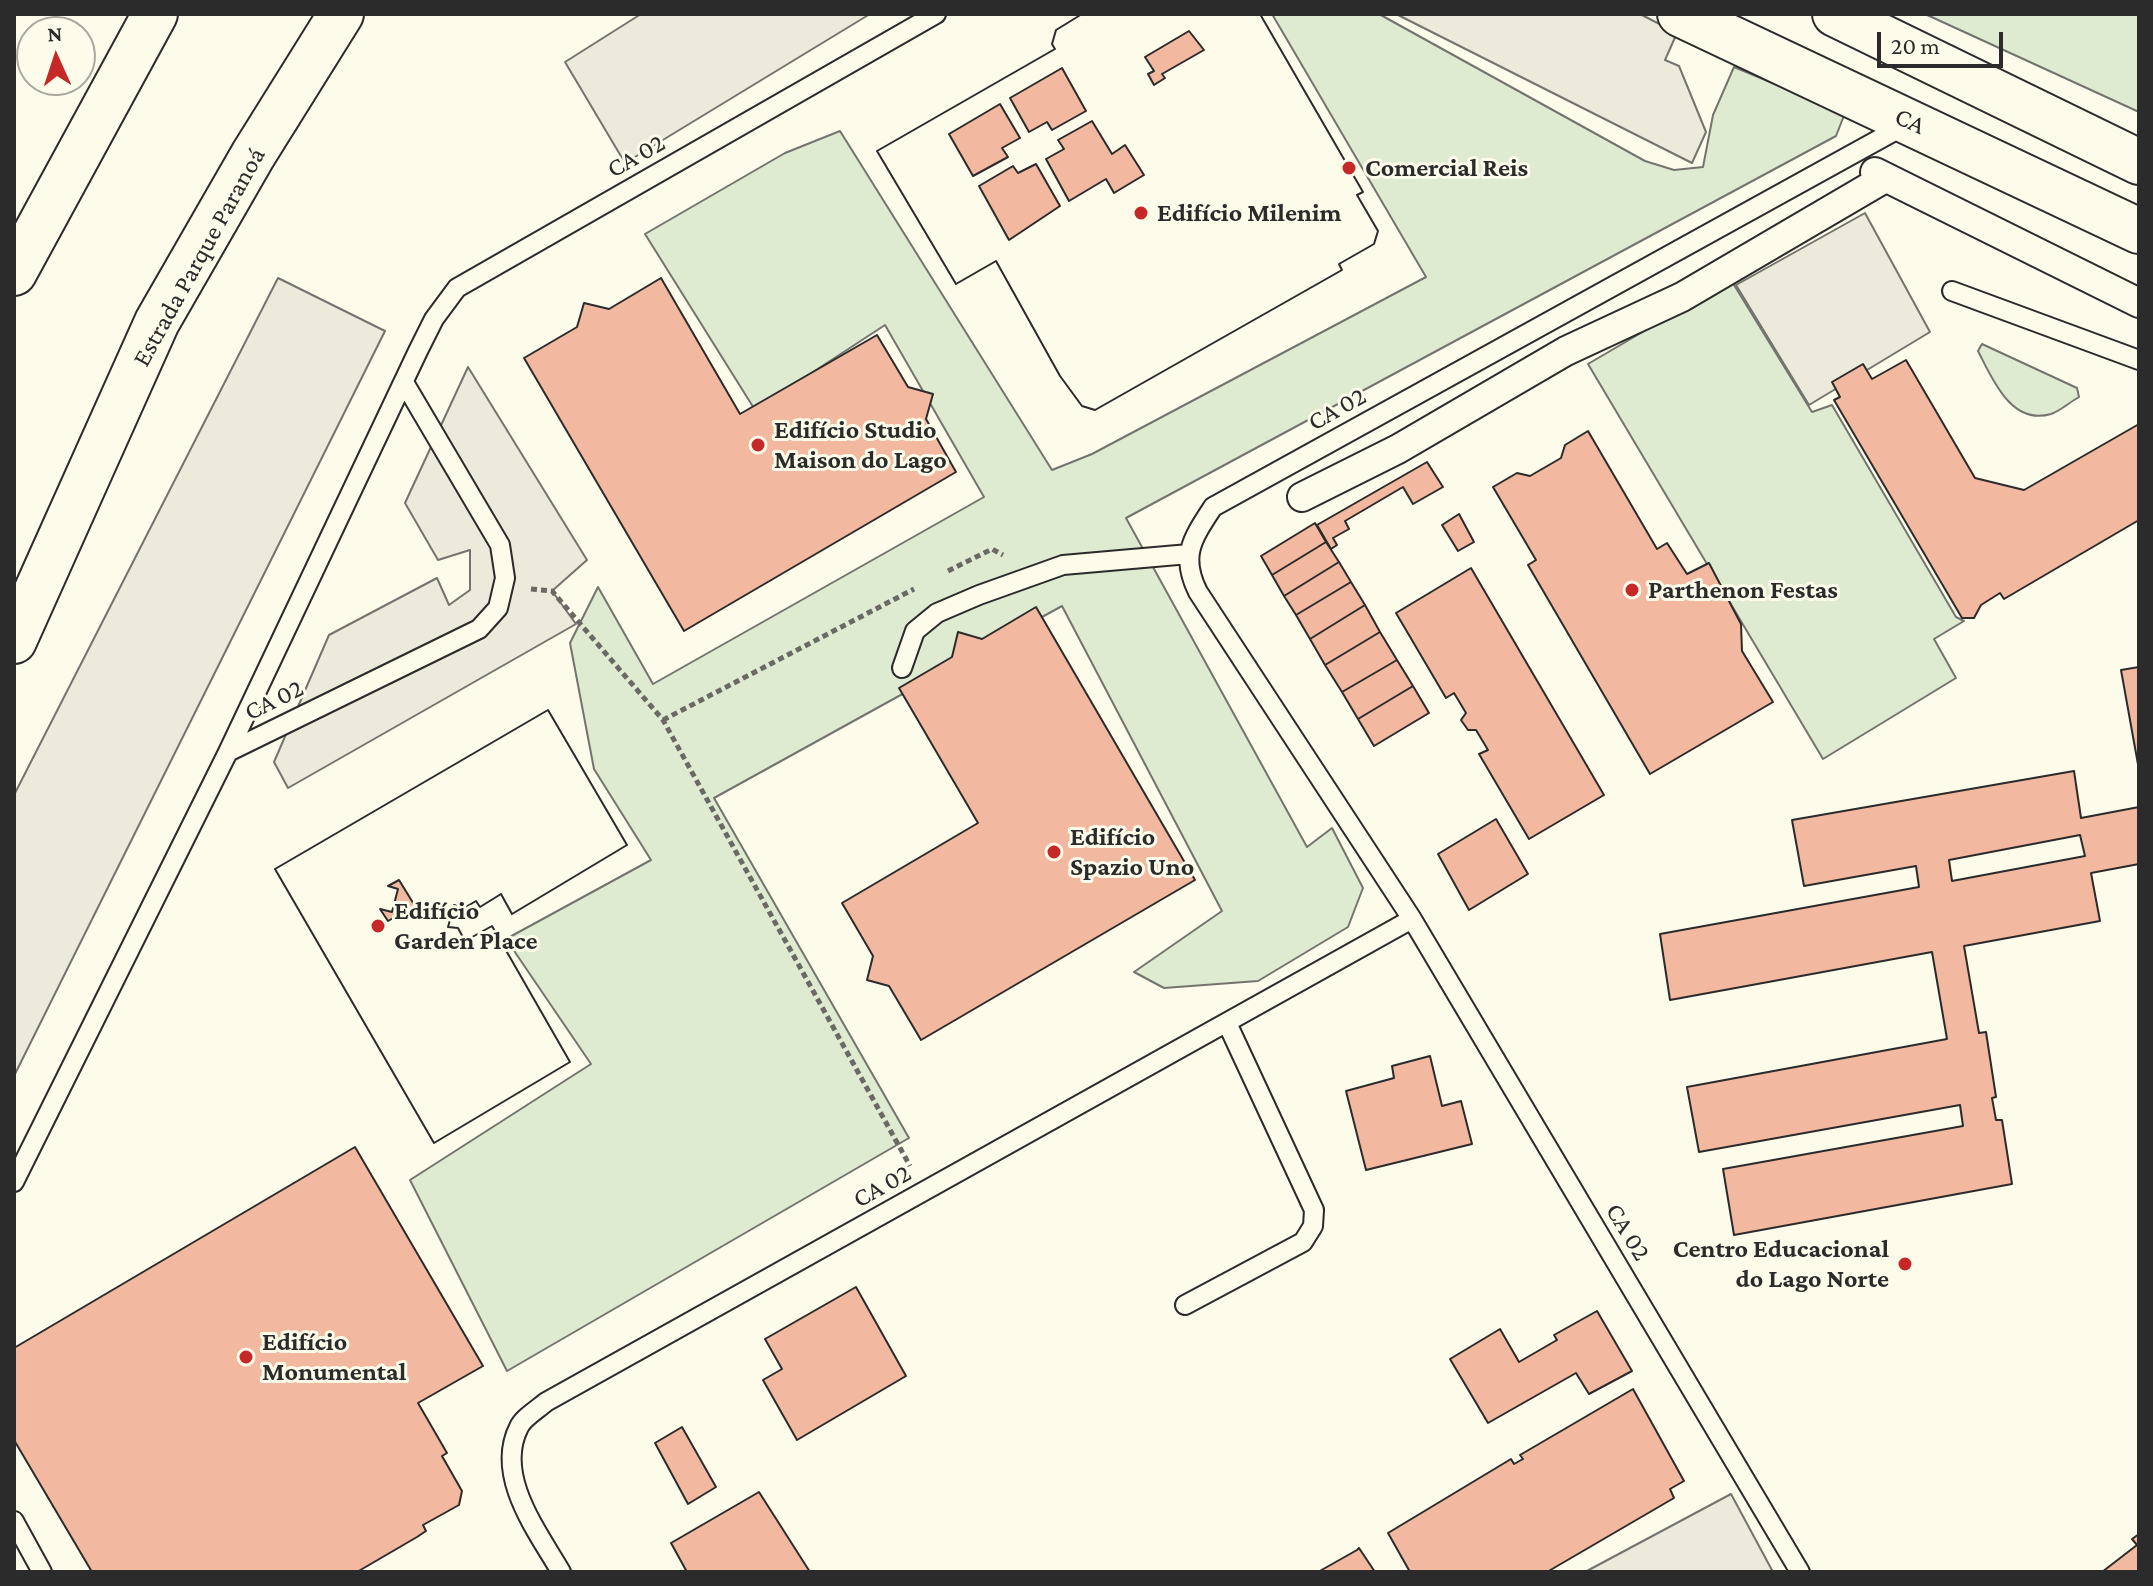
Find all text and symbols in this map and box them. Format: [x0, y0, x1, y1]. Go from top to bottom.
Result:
north arrow [16, 16, 96, 96]
scale bar [1881, 16, 2007, 66]
text: N [47, 21, 63, 46]
text: 20 m [1891, 32, 1940, 59]
street label: CA [1890, 101, 1930, 141]
street label: CA 02 [602, 127, 670, 185]
street label: Estrada Parque Paranoá [126, 142, 272, 372]
place label: Comercial Reis [1365, 152, 1528, 184]
marker: Comercial Reis [1340, 159, 1358, 177]
place label: Edifício Milenim [1157, 197, 1341, 229]
marker: Edifício Milenim [1132, 204, 1150, 222]
street label: CA 02 [1303, 380, 1371, 438]
place label: Edifício Studio Maison do Lago [774, 414, 947, 476]
marker: Edifício Studio Maison do Lago [749, 436, 767, 454]
place label: Parthenon Festas [1648, 574, 1838, 606]
marker: Parthenon Festas [1623, 581, 1641, 599]
street label: CA 02 [239, 672, 309, 728]
place label: Edifício Spazio Uno [1070, 821, 1194, 882]
marker: Edifício Spazio Uno [1045, 843, 1063, 861]
place label: Edifício Garden Place [394, 895, 538, 956]
marker: Edifício Garden Place [369, 917, 387, 935]
street label: CA 02 [848, 1157, 916, 1215]
street label: CA 02 [1599, 1198, 1657, 1266]
place label: Centro Educacional do Lago Norte [1673, 1233, 1889, 1294]
marker: Centro Educacional do Lago Norte [1896, 1255, 1914, 1273]
place label: Edifício Monumental [262, 1326, 406, 1388]
marker: Edifício Monumental [237, 1348, 255, 1366]

